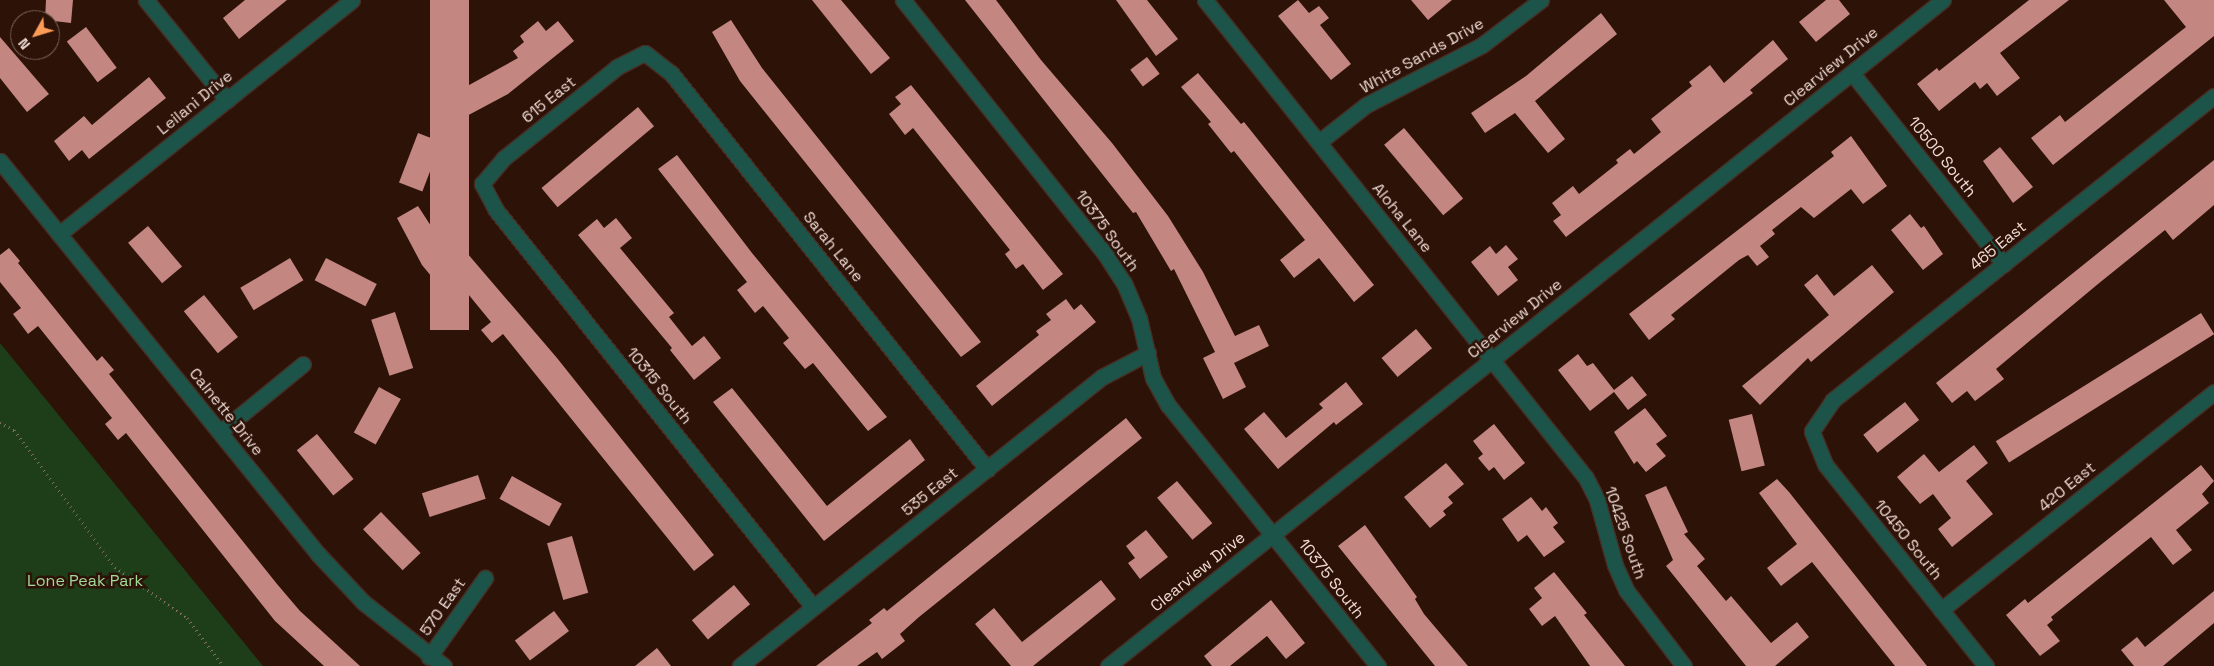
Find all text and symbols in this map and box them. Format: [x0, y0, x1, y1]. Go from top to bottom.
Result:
north arrow [10, 10, 60, 60]
street label: White Sands Drive [1357, 14, 1487, 98]
street label: Clearview Drive [1780, 23, 1882, 111]
text: N [14, 35, 34, 53]
street label: Leilani Drive [153, 67, 237, 139]
street label: 615 East [518, 72, 580, 128]
street label: 10500 South [1904, 113, 1980, 201]
street label: Aloha Lane [1368, 179, 1436, 257]
street label: 10375 South [1071, 187, 1143, 275]
street label: Sarah Lane [799, 208, 867, 286]
street label: 465 East [1966, 217, 2030, 275]
street label: Clearview Drive [1464, 275, 1566, 363]
street label: 10315 South [622, 344, 696, 428]
street label: Calnette Drive [185, 364, 267, 460]
street label: 420 East [2035, 458, 2099, 516]
street label: 535 East [898, 464, 962, 520]
street label: 10425 South [1600, 484, 1650, 582]
street label: 10450 South [1870, 496, 1946, 584]
street label: Clearview Drive [1147, 528, 1249, 616]
street label: 10375 South [1294, 535, 1368, 623]
park label: Lone Peak Park [27, 571, 143, 591]
street label: 570 East [416, 574, 470, 640]

